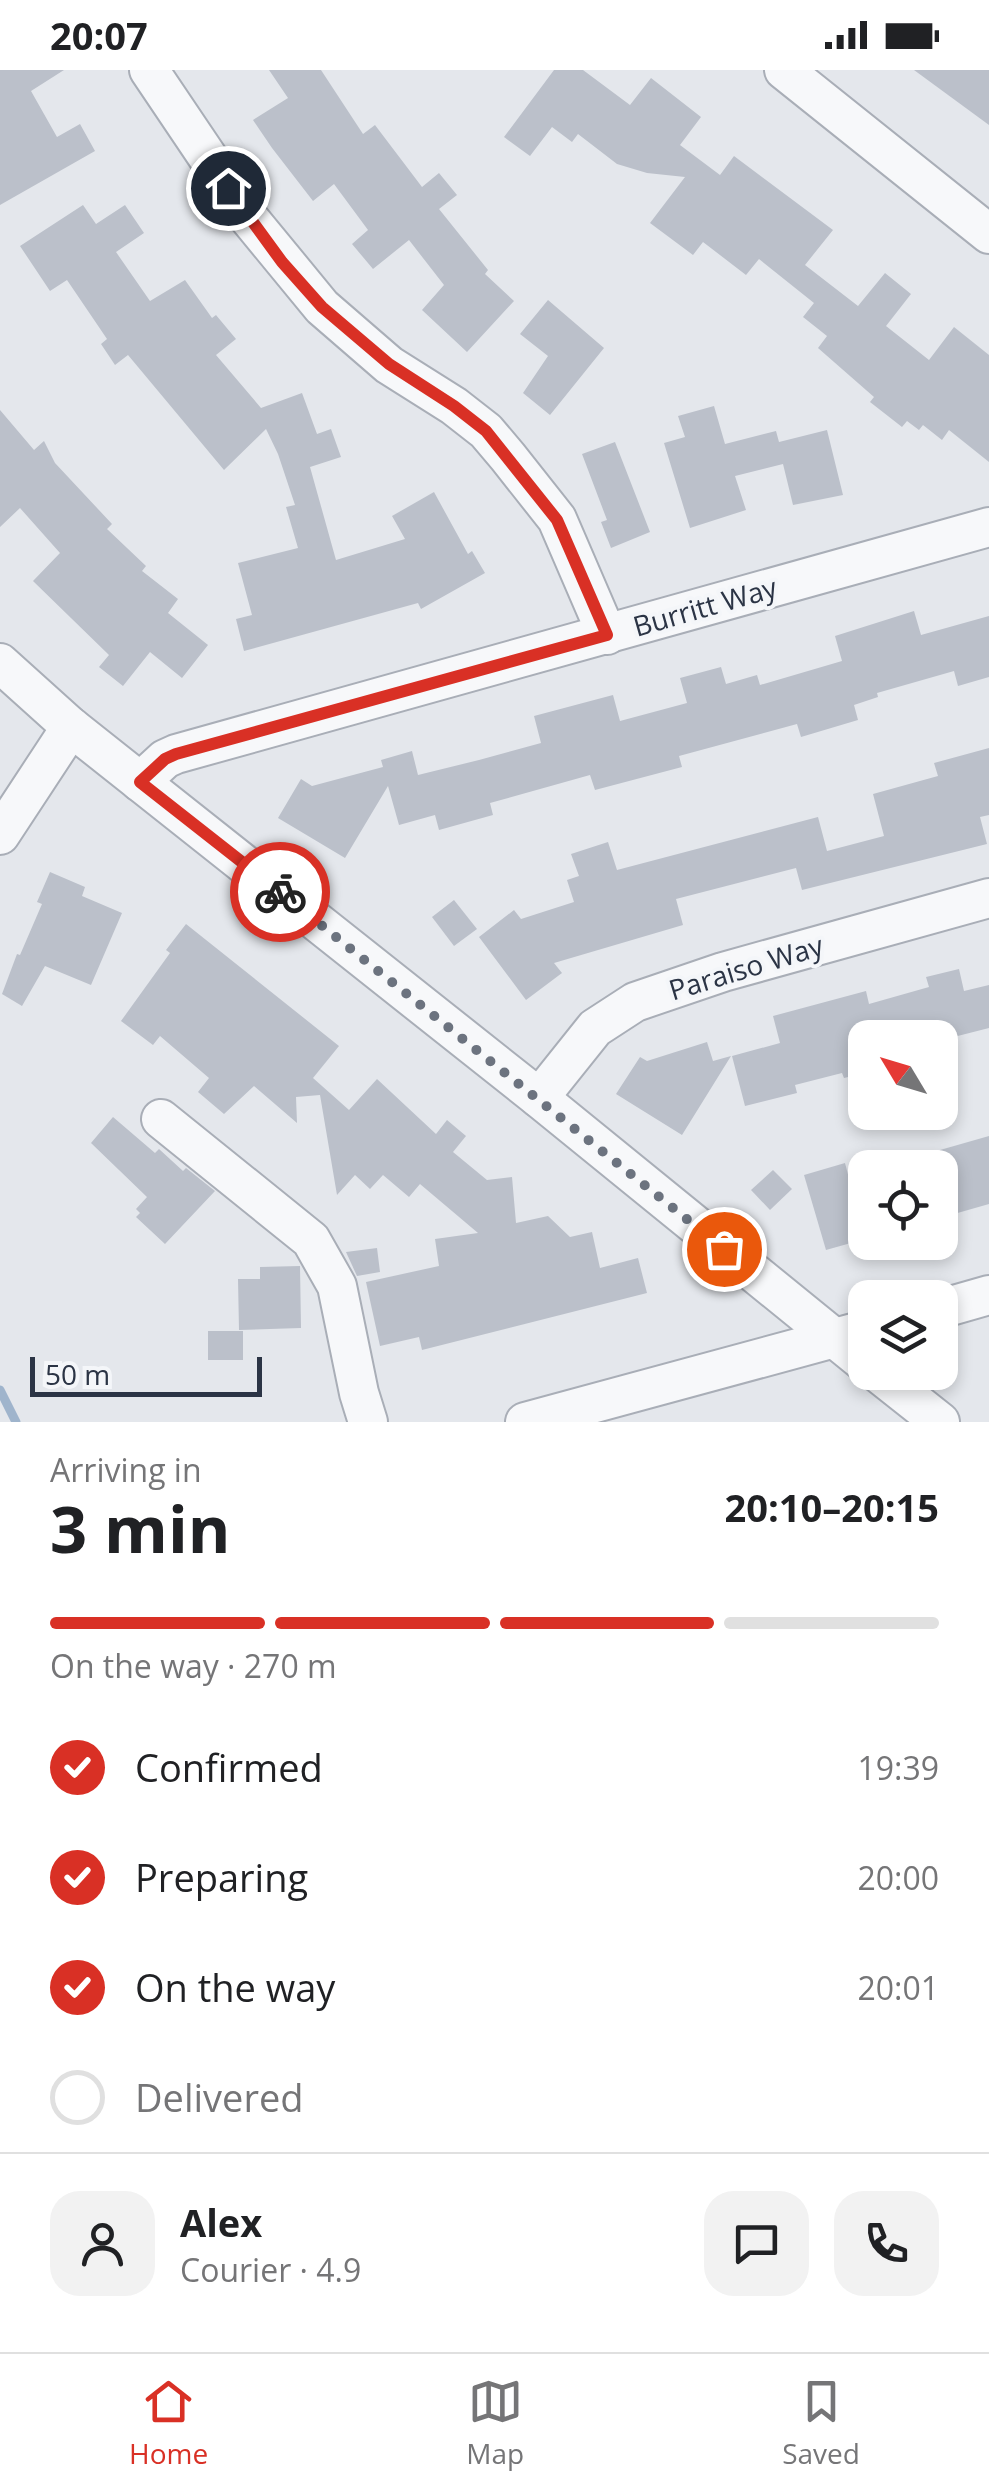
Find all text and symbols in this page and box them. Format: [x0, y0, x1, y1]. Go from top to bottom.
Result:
text: 20:07 [50, 9, 148, 61]
pin [186, 146, 271, 231]
icon: home [201, 161, 256, 216]
street label: Burritt Way [628, 567, 782, 645]
courier [230, 842, 330, 942]
icon: bike [253, 865, 308, 920]
street label: Paraiso Way [664, 925, 828, 1009]
north arrow [848, 1020, 958, 1130]
map controls [848, 1020, 958, 1390]
button: locate [848, 1150, 958, 1260]
pin [682, 1207, 767, 1292]
icon: bag [697, 1222, 752, 1277]
button: layers [848, 1280, 958, 1390]
scale bar [30, 1352, 262, 1396]
text: 50 m [45, 1355, 110, 1393]
text: Arriving in [50, 1448, 202, 1491]
text: 20:10–20:15 [725, 1481, 939, 1533]
text: 3 min [50, 1484, 230, 1572]
text: On the way · 270 m [50, 1644, 337, 1687]
icon: check [50, 1740, 105, 1795]
text: Confirmed [135, 1741, 323, 1793]
text: 19:39 [857, 1746, 939, 1789]
icon: check [50, 1850, 105, 1905]
text: Preparing [135, 1851, 308, 1903]
text: 20:00 [857, 1856, 939, 1899]
icon: check [50, 1960, 105, 2015]
text: On the way [135, 1961, 335, 2013]
text: 20:01 [857, 1966, 939, 2009]
text: Delivered [135, 2071, 304, 2123]
button: person [50, 2191, 155, 2296]
button: chat [704, 2191, 809, 2296]
button: phone [834, 2191, 939, 2296]
text: Alex [180, 2196, 262, 2248]
text: Courier · 4.9 [180, 2248, 361, 2291]
tab: Home [129, 2374, 208, 2472]
tab: Map [466, 2374, 524, 2472]
tab: Saved [782, 2374, 860, 2472]

